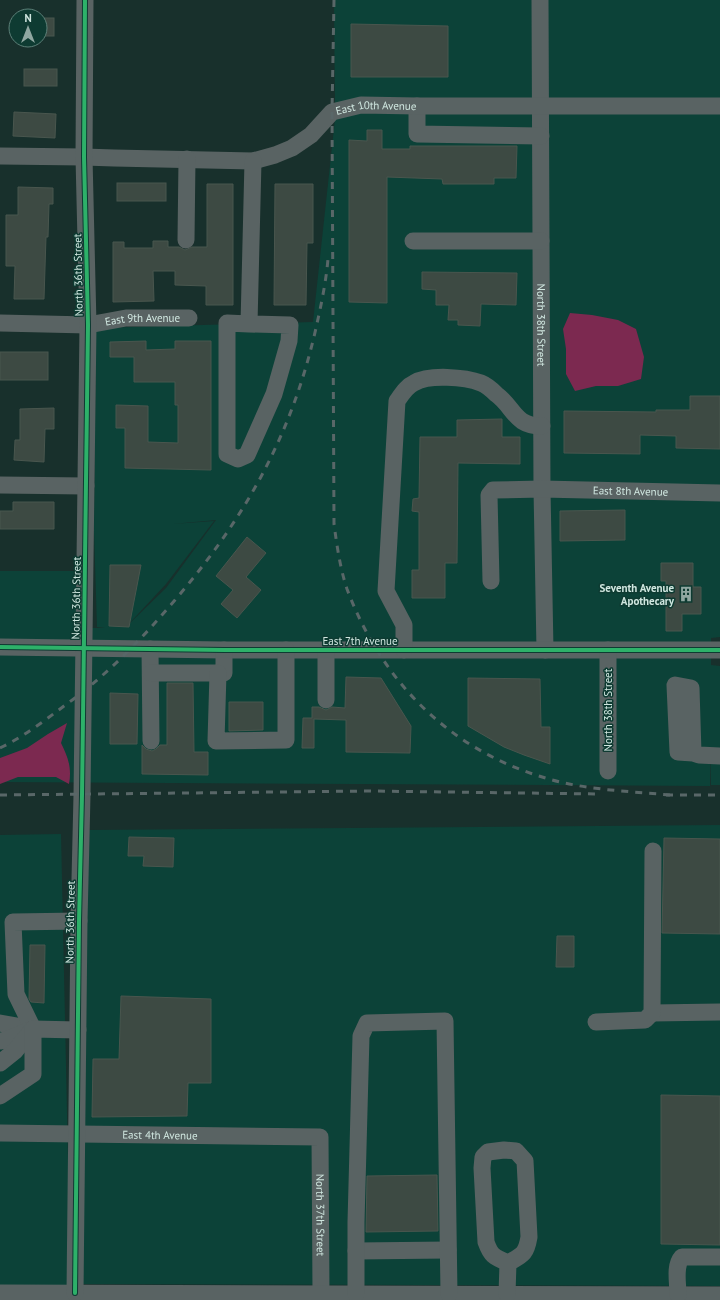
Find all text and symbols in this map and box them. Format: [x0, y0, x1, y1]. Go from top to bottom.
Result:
north arrow [8, 8, 48, 48]
text: N [24, 11, 32, 25]
street label: East 10th Avenue [334, 98, 417, 118]
street label: North 36th Street [70, 233, 86, 317]
street label: North 38th Street [534, 284, 548, 367]
street label: East 9th Avenue [104, 311, 180, 329]
street label: East 8th Avenue [593, 483, 669, 499]
street label: North 36th Street [68, 556, 84, 640]
place label: Seventh Avenue Apothecary [599, 581, 675, 608]
building icon: Seventh Avenue Apothecary [677, 585, 695, 603]
street label: East 7th Avenue [322, 634, 398, 648]
street label: North 38th Street [601, 668, 615, 751]
street label: North 36th Street [62, 880, 78, 964]
street label: East 4th Avenue [122, 1128, 198, 1142]
street label: North 37th Street [313, 1174, 328, 1257]

